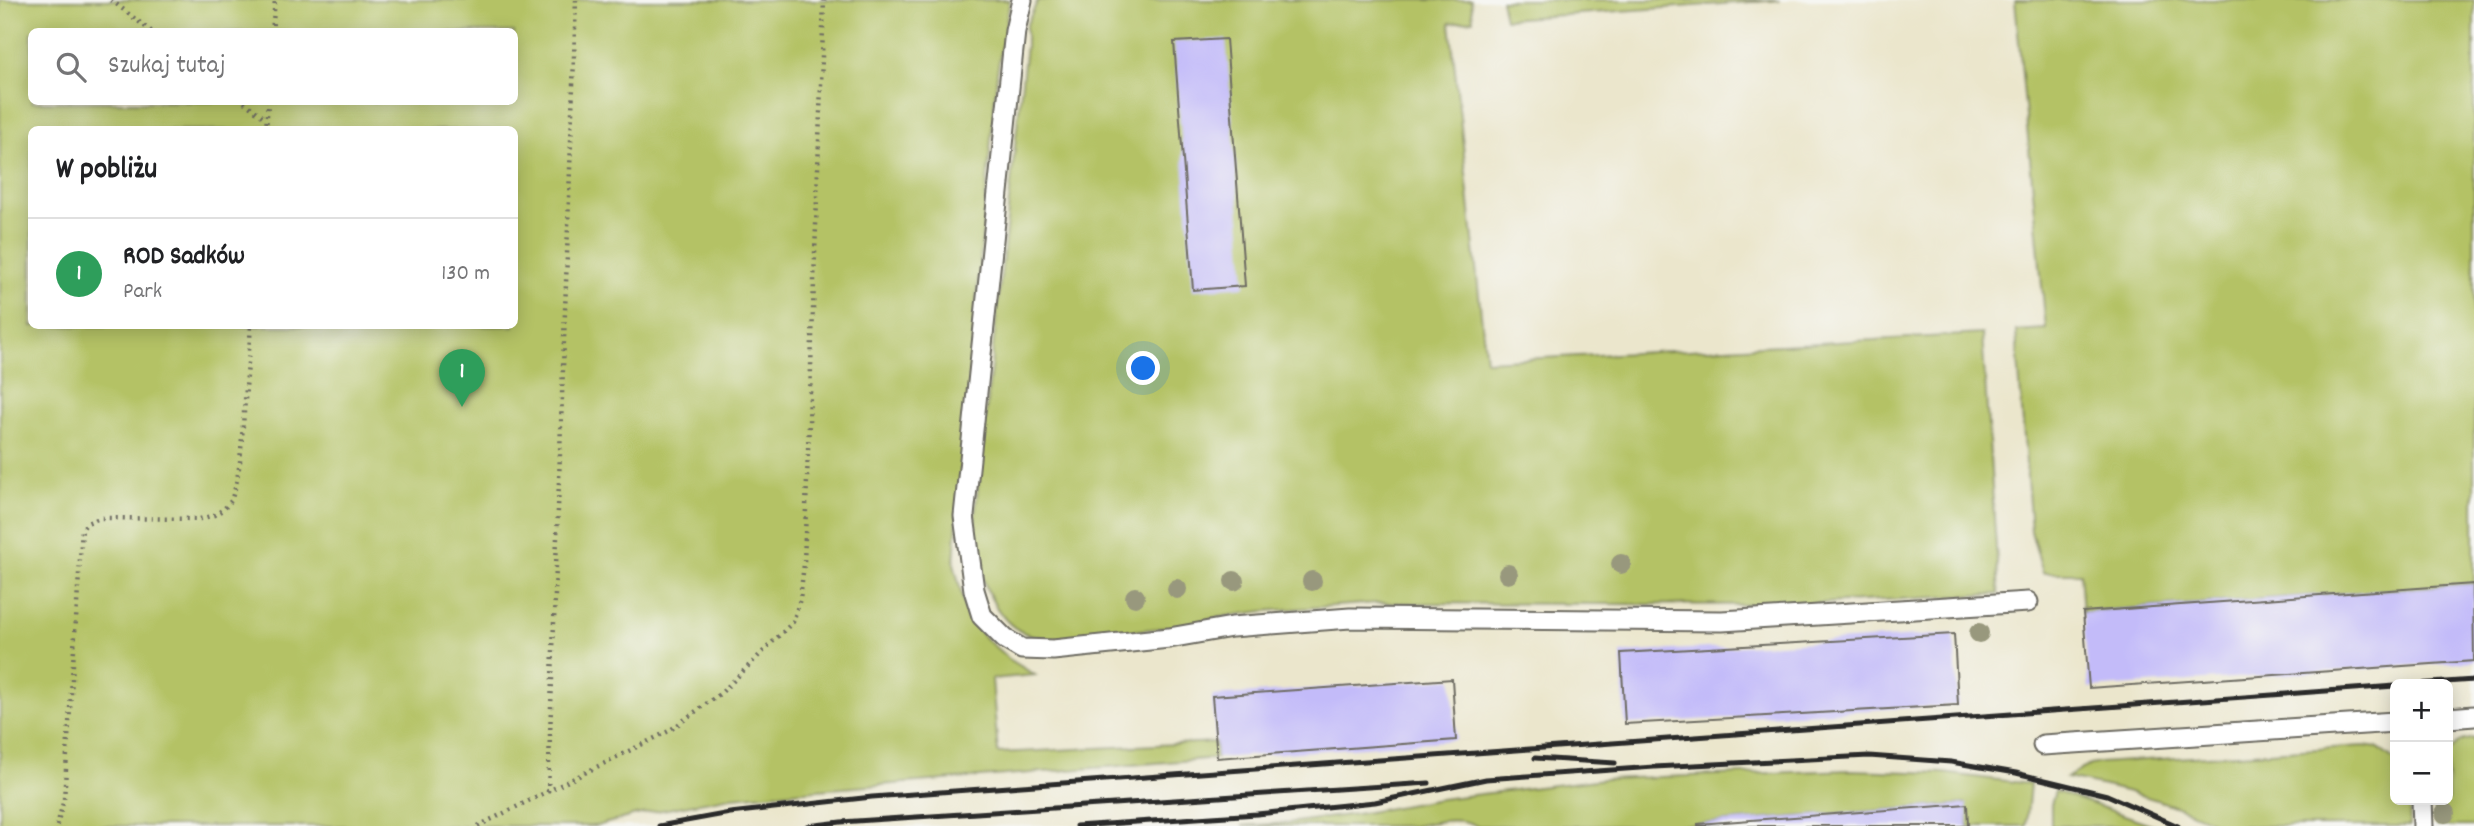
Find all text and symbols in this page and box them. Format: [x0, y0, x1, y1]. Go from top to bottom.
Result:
search box [28, 28, 518, 105]
icon: search [52, 48, 90, 86]
text: Szukaj tutaj [108, 48, 226, 85]
text: W pobliżu [56, 150, 157, 193]
text: ROD Sadków [123, 239, 245, 276]
text: 1 [76, 258, 82, 291]
text: 130 m [441, 258, 490, 291]
text: Park [123, 276, 162, 309]
pin: 1 [439, 349, 485, 407]
your location [1126, 351, 1160, 385]
map controls [2390, 679, 2453, 805]
button: + [2390, 679, 2453, 742]
button: − [2390, 742, 2453, 805]

